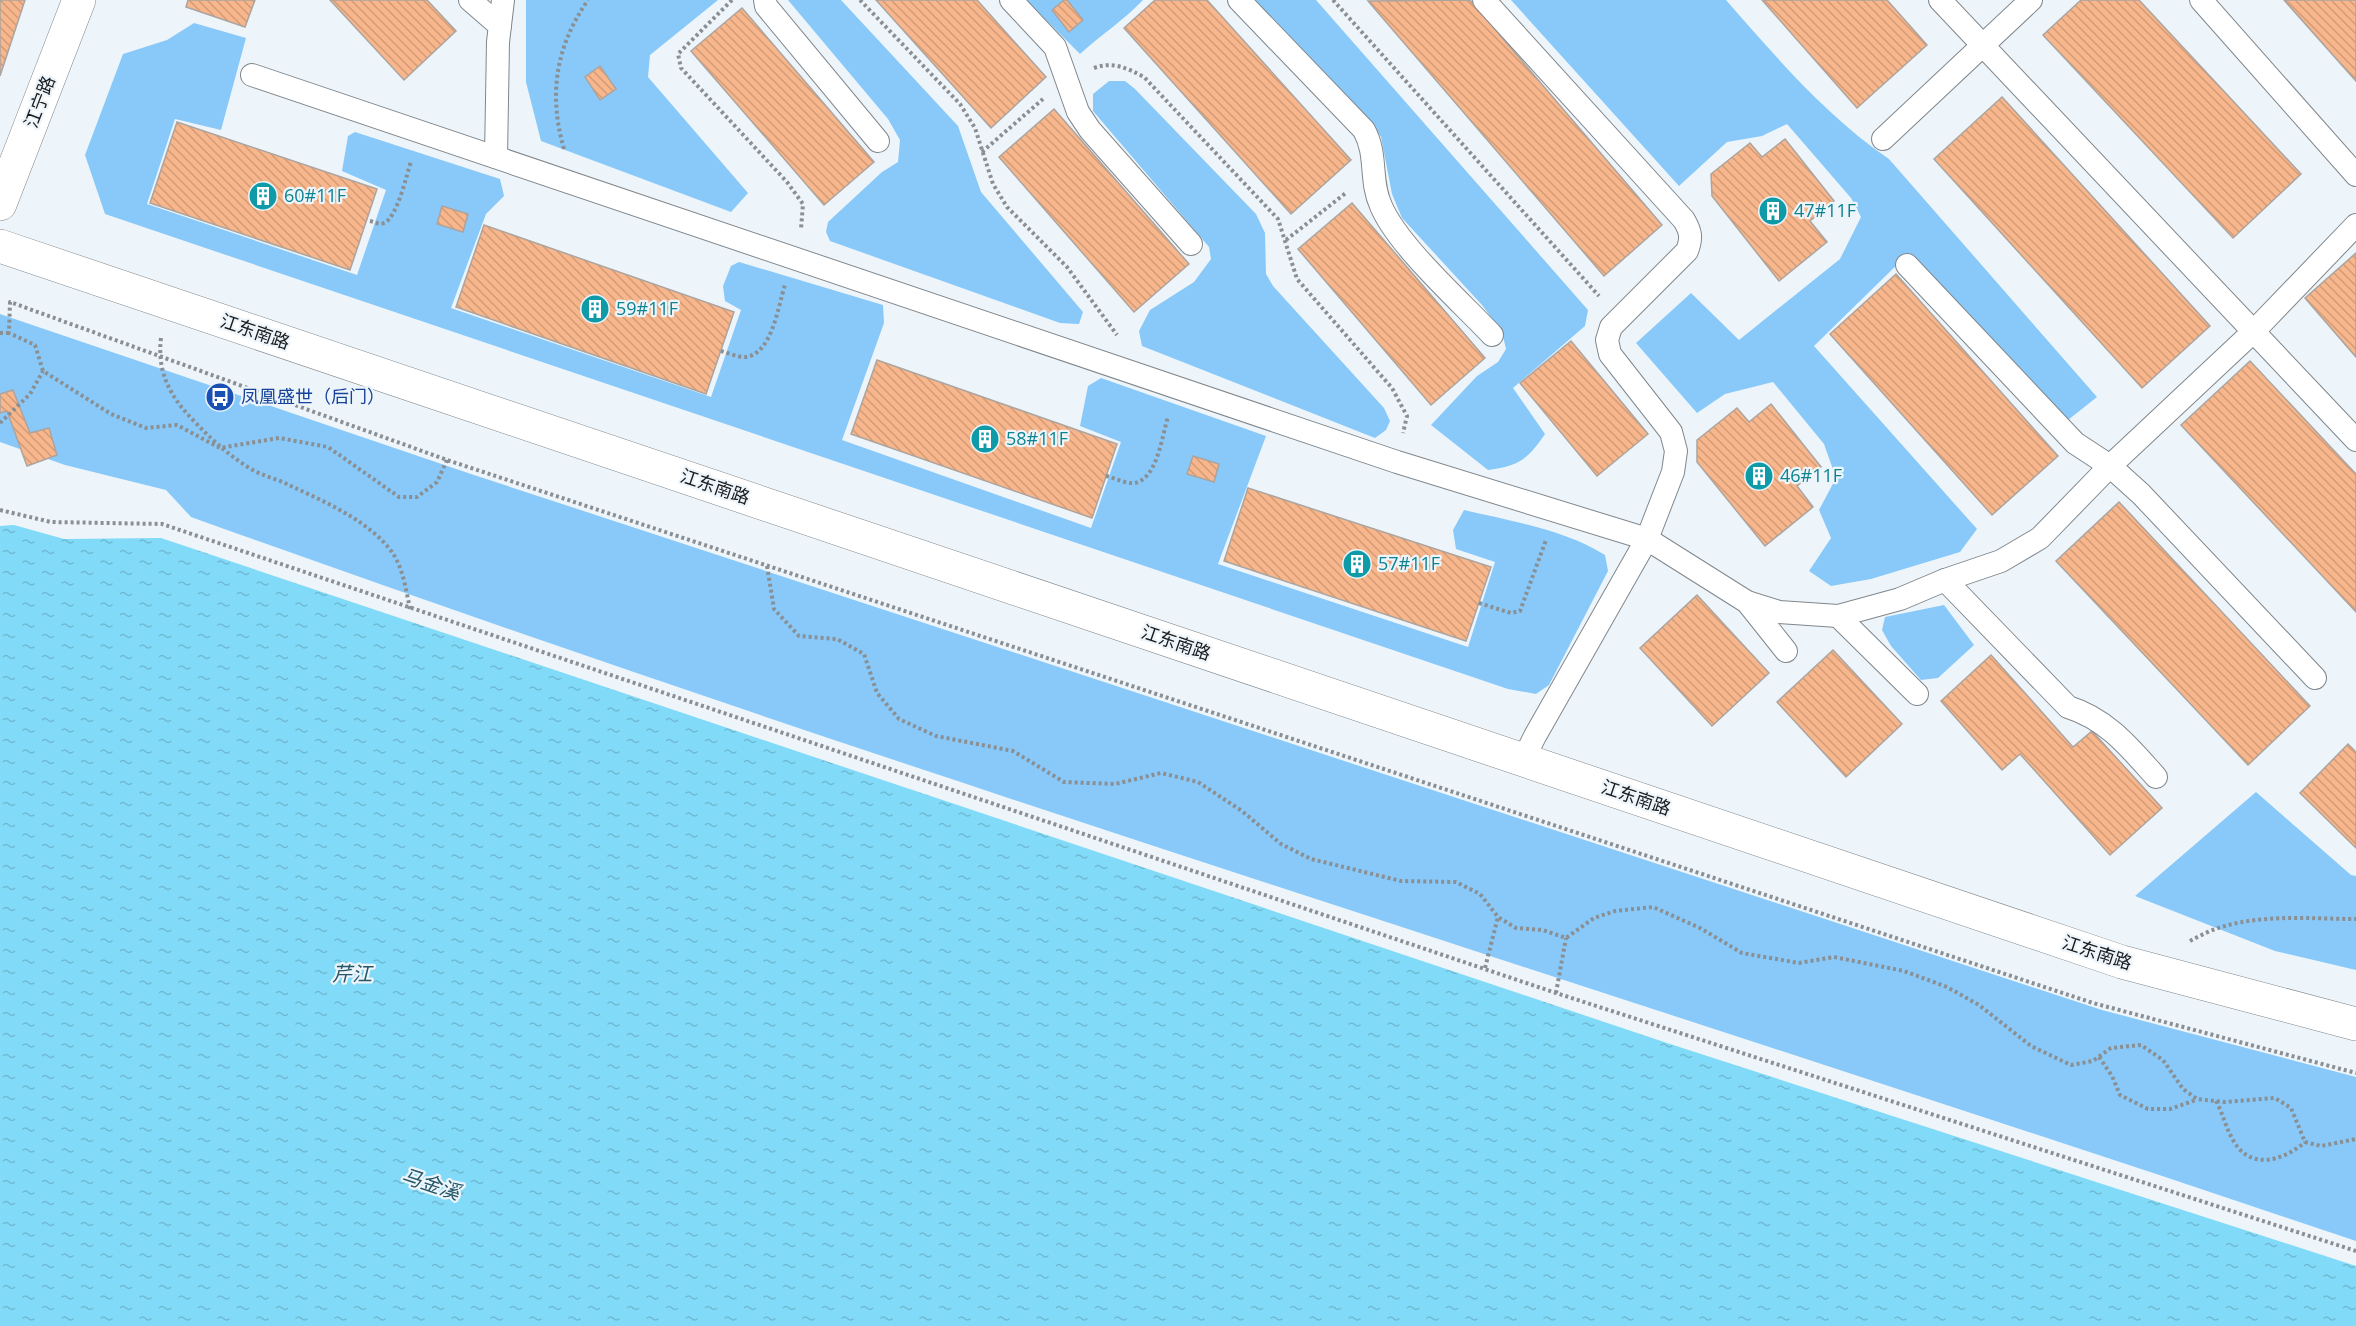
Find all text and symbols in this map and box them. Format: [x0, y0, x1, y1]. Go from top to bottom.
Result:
street label: 江宁路 [18, 72, 60, 131]
building icon: 60#11F [247, 180, 279, 212]
place label: 60#11F [284, 183, 346, 207]
building icon: 47#11F [1757, 195, 1789, 227]
place label: 47#11F [1794, 198, 1856, 222]
building icon: 59#11F [579, 293, 611, 325]
place label: 59#11F [616, 296, 678, 320]
street label: 江东南路 [217, 308, 293, 354]
bus stop icon: 凤凰盛世（后门） [204, 381, 236, 413]
place label: 凤凰盛世（后门） [241, 384, 385, 408]
building icon: 58#11F [969, 423, 1001, 455]
place label: 58#11F [1006, 426, 1068, 450]
building icon: 46#11F [1743, 460, 1775, 492]
street label: 江东南路 [677, 463, 753, 509]
place label: 46#11F [1780, 463, 1842, 487]
building icon: 57#11F [1341, 548, 1373, 580]
place label: 57#11F [1378, 551, 1440, 575]
street label: 江东南路 [1138, 619, 1214, 665]
street label: 江东南路 [1598, 774, 1674, 820]
street label: 江东南路 [2059, 930, 2135, 975]
water label: 芹江 [332, 960, 374, 987]
water label: 马金溪 [398, 1161, 466, 1206]

